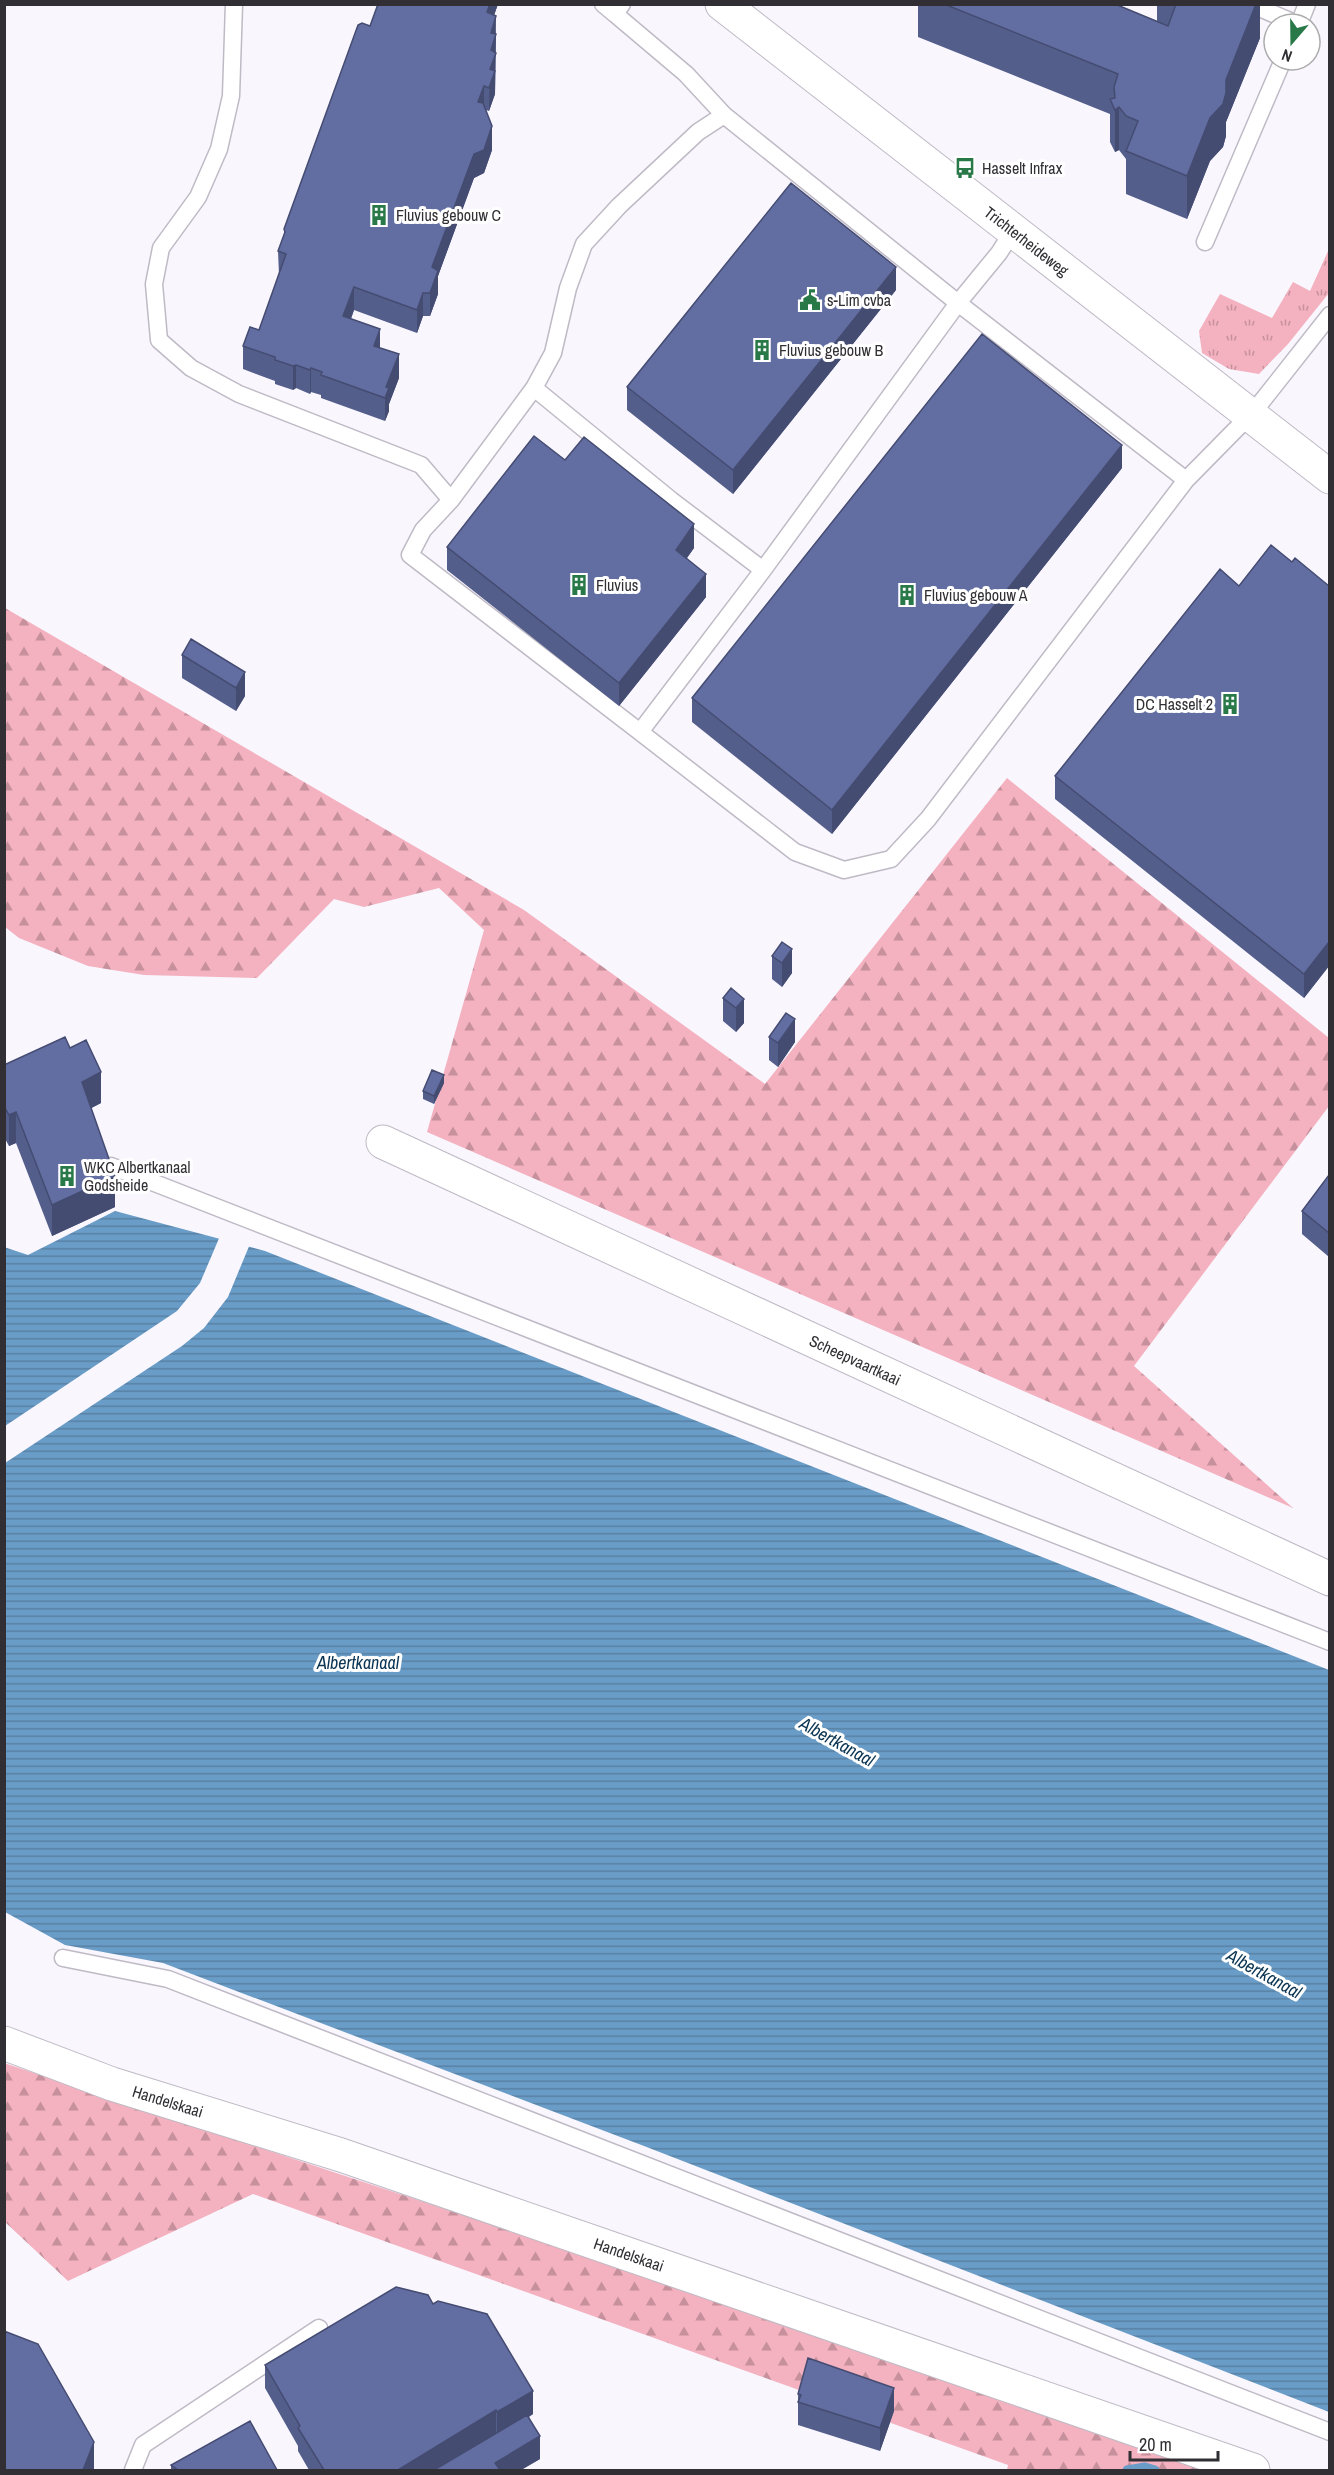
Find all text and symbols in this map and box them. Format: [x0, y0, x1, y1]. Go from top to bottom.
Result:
north arrow [1262, 12, 1322, 72]
text: N [1279, 44, 1295, 68]
bus stop icon: Hasselt Infrax [953, 156, 977, 180]
place label: Hasselt Infrax [982, 157, 1063, 179]
street label: Trichterheideweg [980, 201, 1074, 281]
building icon: Fluvius gebouw C [367, 203, 391, 227]
place label: Fluvius gebouw C [396, 204, 501, 226]
public building icon: s-Lim cvba [798, 288, 822, 312]
place label: s-Lim cvba [827, 289, 892, 311]
building icon: Fluvius gebouw B [750, 338, 774, 362]
place label: Fluvius gebouw B [779, 339, 884, 361]
building icon: Fluvius [567, 573, 591, 597]
place label: Fluvius [596, 574, 638, 596]
building icon: Fluvius gebouw A [895, 583, 919, 607]
place label: Fluvius gebouw A [924, 584, 1028, 606]
building icon: DC Hasselt 2 [1218, 692, 1242, 716]
place label: DC Hasselt 2 [1136, 693, 1213, 715]
place label: WKC Albertkanaal Godsheide [84, 1156, 191, 1196]
building icon: WKC Albertkanaal Godsheide [55, 1164, 79, 1188]
street label: Scheepvaartkaai [806, 1329, 904, 1391]
water label: Albertkanaal [316, 1650, 400, 1675]
water label: Albertkanaal [794, 1710, 880, 1773]
water label: Albertkanaal [1221, 1942, 1307, 2005]
street label: Handelskaai [130, 2080, 206, 2123]
street label: Handelskaai [591, 2232, 667, 2277]
scale bar [1130, 2424, 1218, 2462]
text: 20 m [1139, 2432, 1172, 2457]

